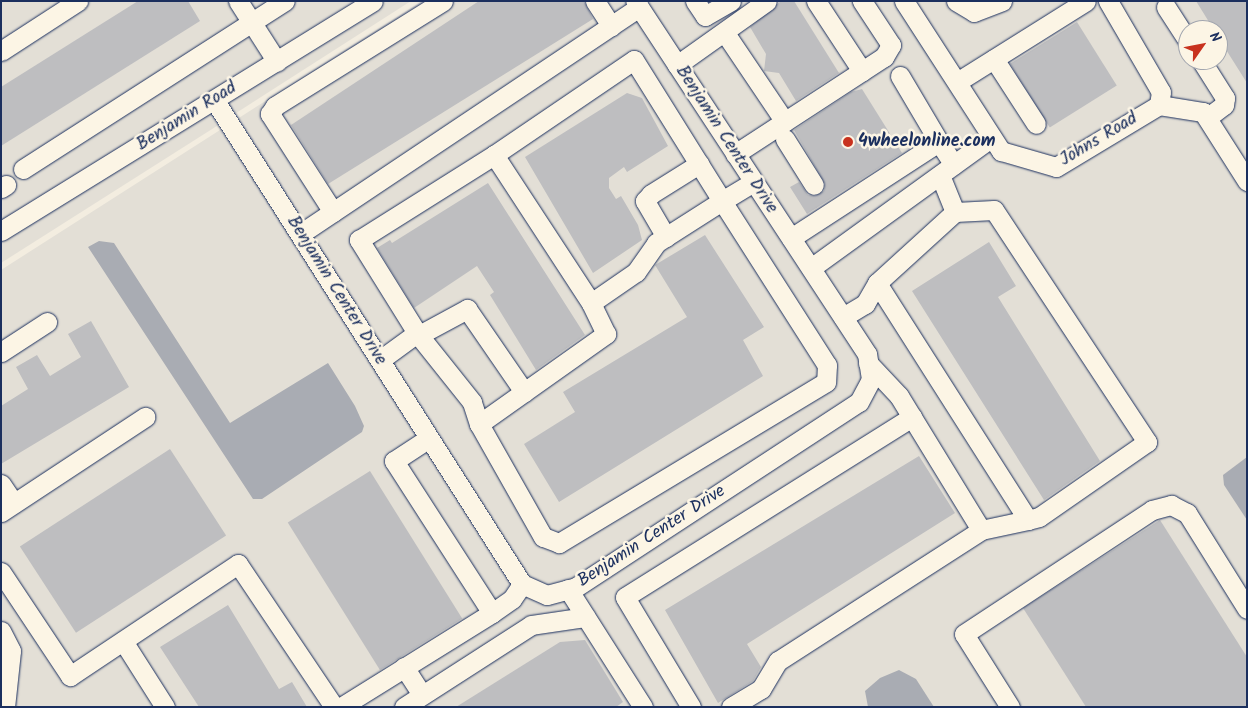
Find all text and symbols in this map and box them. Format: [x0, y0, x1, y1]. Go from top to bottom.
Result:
north arrow [1178, 20, 1228, 70]
text: N [1203, 28, 1226, 47]
street label: Benjamin Center Drive [670, 62, 782, 218]
street label: Benjamin Road [133, 78, 241, 156]
street label: Johns Road [1056, 108, 1142, 172]
place label: 4wheelonline.com [858, 131, 996, 153]
marker: 4wheelonline.com [842, 136, 854, 148]
street label: Benjamin Center Drive [281, 212, 391, 370]
street label: Benjamin Center Drive [574, 481, 730, 593]

